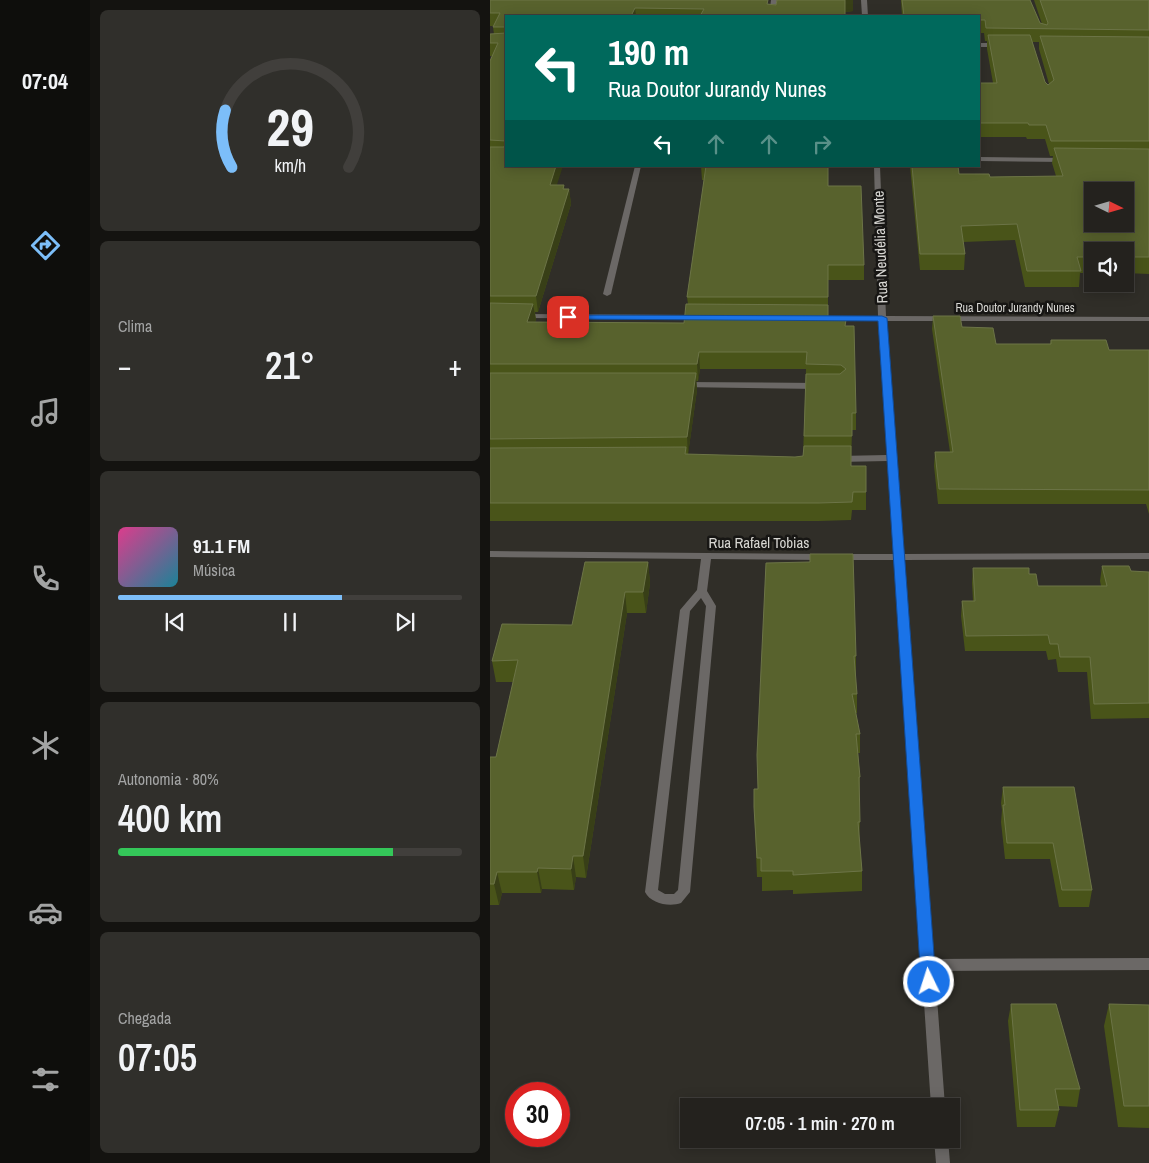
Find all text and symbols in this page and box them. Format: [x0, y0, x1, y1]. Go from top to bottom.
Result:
text: 190 m [608, 29, 689, 76]
icon: left [525, 35, 590, 100]
text: 07:04 [22, 66, 68, 96]
text: Rua Doutor Jurandy Nunes [608, 74, 827, 104]
text: 29 [266, 92, 314, 162]
icon: left [649, 130, 677, 158]
icon: ahead [702, 130, 730, 158]
icon: ahead [755, 130, 783, 158]
icon: right [808, 130, 836, 158]
text: km/h [274, 154, 306, 178]
north arrow [1084, 182, 1134, 232]
map controls [1084, 182, 1134, 292]
street label: Rua Neudélia Monte [868, 190, 892, 304]
icon: directions [28, 228, 63, 263]
button: sound [1084, 242, 1134, 292]
pin [547, 296, 589, 338]
street label: Rua Doutor Jurandy Nunes [955, 300, 1075, 316]
icon: arrive [554, 303, 582, 331]
text: Clima [118, 315, 152, 337]
text: 21° [265, 340, 315, 391]
text: − [118, 347, 131, 385]
text: + [449, 347, 462, 385]
icon: music [28, 395, 63, 430]
street label: Rua Rafael Tobias [709, 532, 809, 553]
text: 91.1 FM [193, 533, 250, 559]
text: Música [193, 559, 235, 581]
icon: phone [28, 561, 63, 596]
icon: previous [161, 608, 189, 636]
icon: pause [276, 608, 304, 636]
icon: next [391, 608, 419, 636]
icon: climate [28, 728, 63, 763]
text: Autonomia · 80% [118, 768, 219, 790]
text: 400 km [118, 793, 222, 844]
icon: car [28, 895, 63, 930]
position arrow [902, 955, 954, 1007]
text: Chegada [118, 1007, 171, 1029]
text: 07:05 [118, 1032, 197, 1083]
icon: filters [28, 1062, 63, 1097]
speed limit sign: 30 [505, 1082, 570, 1147]
text: 07:05 · 1 min · 270 m [745, 1110, 895, 1136]

